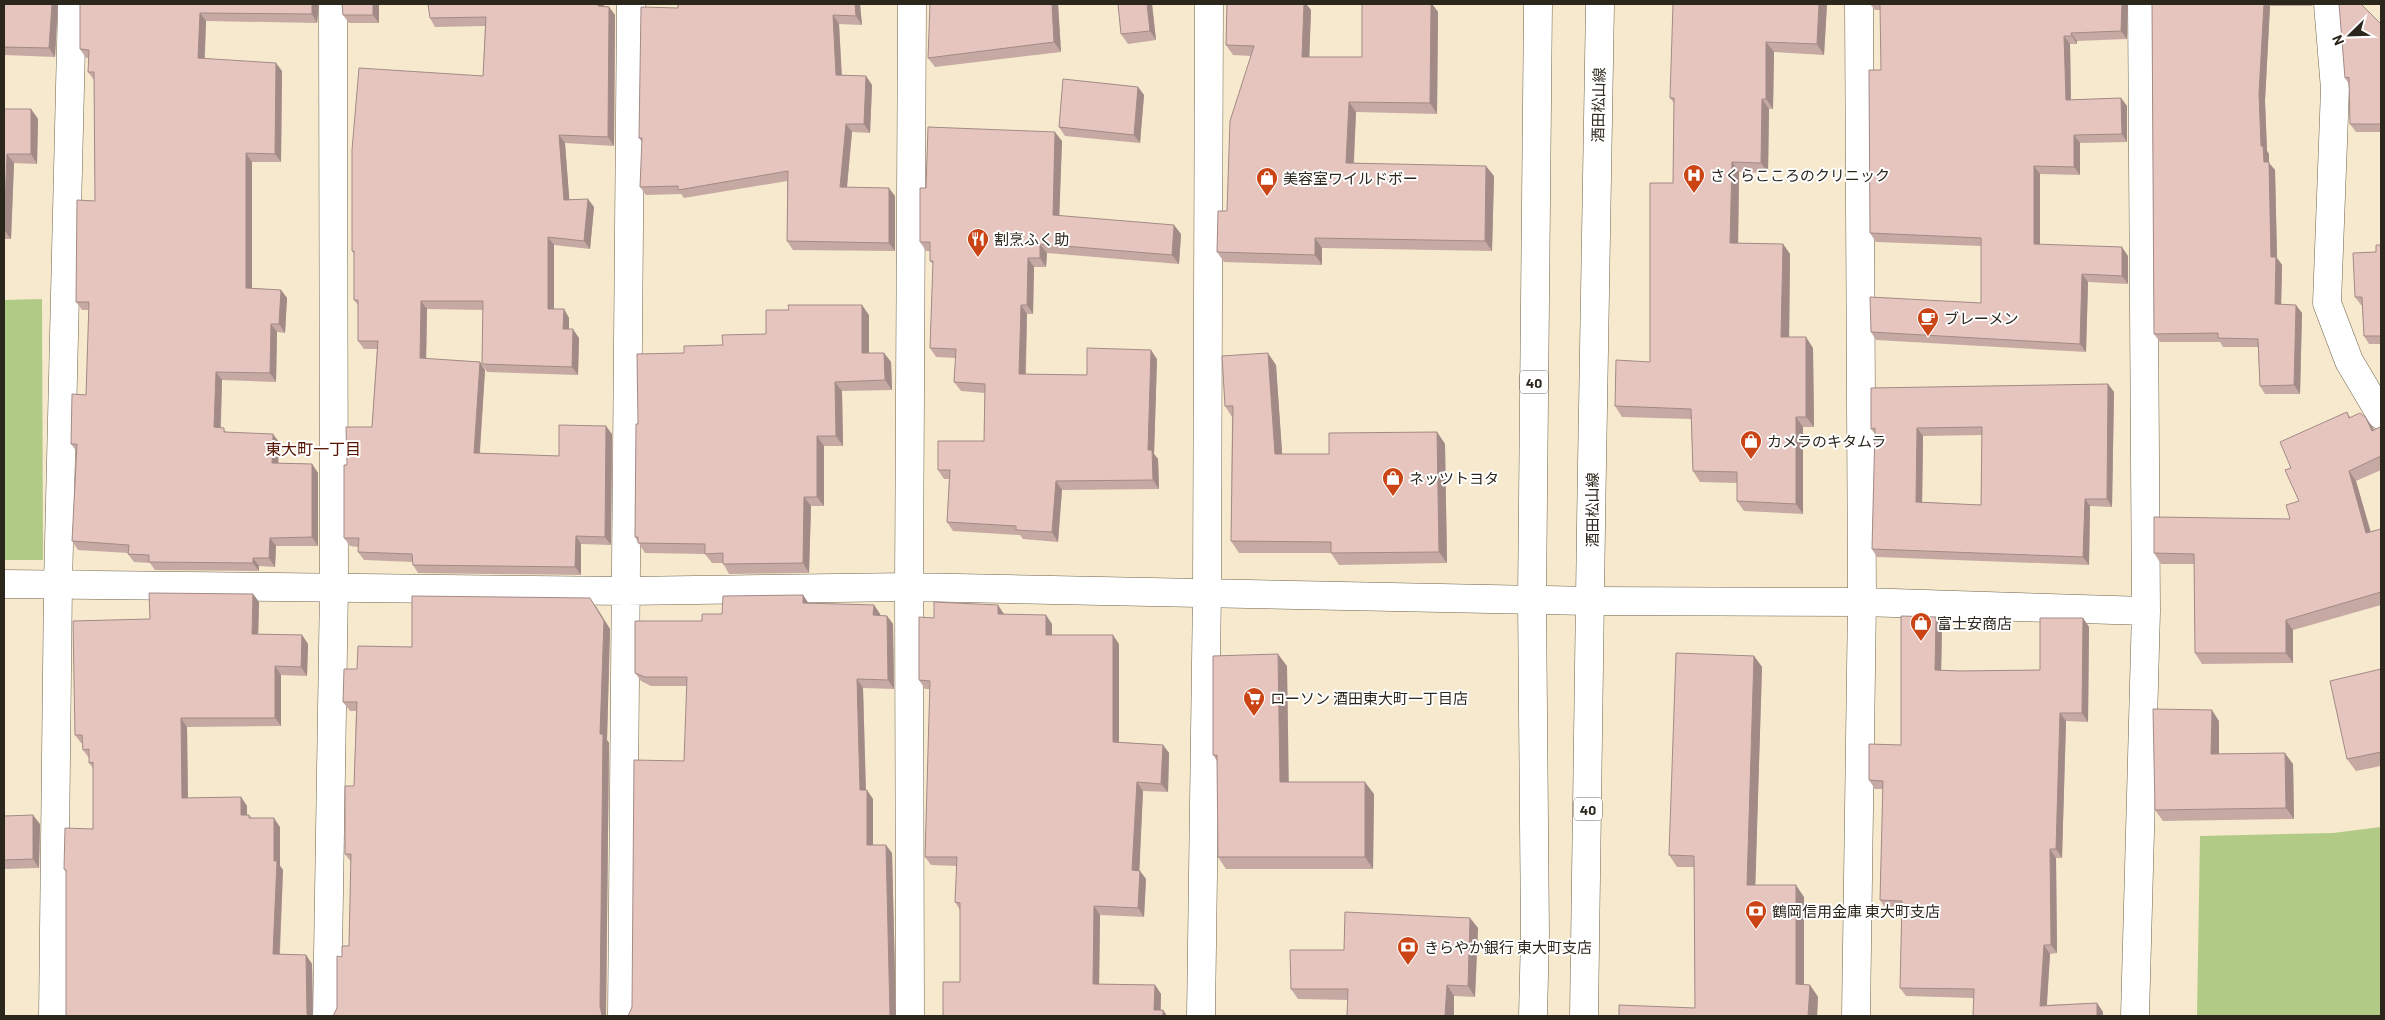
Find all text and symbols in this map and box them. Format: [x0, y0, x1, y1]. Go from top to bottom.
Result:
north arrow [2325, 10, 2375, 60]
text: N [2328, 33, 2347, 48]
street label: 酒田松山線 [1588, 67, 1608, 143]
hospital icon: さくらこころのクリニック [1682, 163, 1706, 194]
shop icon: 美容室ワイルドボー [1255, 166, 1279, 197]
place label: さくらこころのクリニック [1710, 166, 1890, 184]
place label: 美容室ワイルドボー [1283, 169, 1418, 187]
restaurant icon: 割烹ふく助 [966, 227, 990, 258]
place label: 割烹ふく助 [994, 230, 1069, 248]
cafe icon: ブレーメン [1916, 306, 1940, 337]
place label: ブレーメン [1944, 309, 2018, 327]
road number: 40 [1520, 371, 1548, 394]
shop icon: カメラのキタムラ [1739, 429, 1763, 460]
place label: カメラのキタムラ [1767, 432, 1886, 450]
district label: 東大町一丁目 [265, 439, 361, 458]
shop icon: ネッツトヨタ [1381, 466, 1405, 497]
place label: ネッツトヨタ [1409, 469, 1499, 487]
street label: 酒田松山線 [1583, 472, 1601, 548]
shop icon: 富士安商店 [1909, 611, 1933, 642]
place label: 富士安商店 [1937, 614, 2012, 632]
supermarket icon: ローソン 酒田東大町一丁目店 [1242, 686, 1266, 717]
place label: ローソン 酒田東大町一丁目店 [1270, 689, 1468, 707]
road number: 40 [1574, 798, 1602, 821]
bank icon: 鶴岡信用金庫 東大町支店 [1744, 899, 1768, 930]
place label: 鶴岡信用金庫 東大町支店 [1772, 902, 1940, 920]
bank icon: きらやか銀行 東大町支店 [1396, 935, 1420, 966]
place label: きらやか銀行 東大町支店 [1424, 938, 1592, 956]

